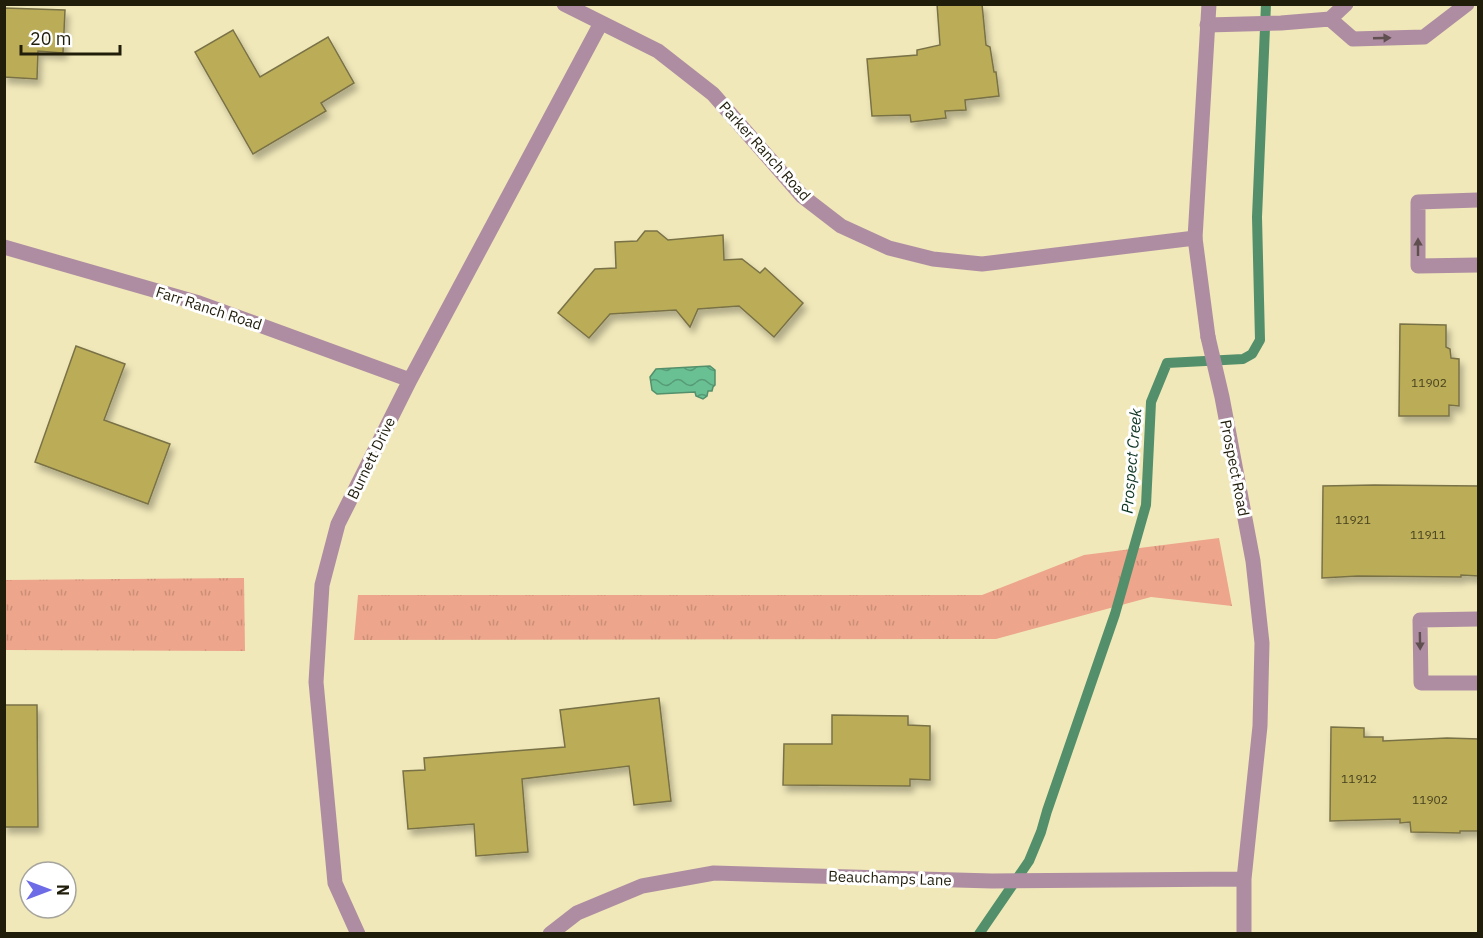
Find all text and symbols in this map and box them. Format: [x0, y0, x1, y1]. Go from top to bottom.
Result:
scale bar [21, 18, 120, 56]
text: 20 m [30, 27, 72, 50]
one-way arrow [1372, 34, 1391, 43]
street label: Parker Ranch Road [715, 97, 815, 205]
one-way arrow [1413, 237, 1423, 256]
street label: Farr Ranch Road [154, 282, 264, 334]
house number: 11902 [1411, 375, 1447, 390]
water label: Prospect Creek [1116, 407, 1146, 514]
street label: Burnett Drive [343, 414, 399, 502]
street label: Prospect Road [1216, 418, 1254, 518]
house number: 11921 [1335, 512, 1371, 527]
house number: 11911 [1410, 527, 1446, 542]
one-way arrow [1415, 631, 1425, 650]
house number: 11912 [1341, 771, 1377, 786]
house number: 11902 [1412, 792, 1448, 807]
north arrow [18, 860, 78, 920]
street label: Beauchamps Lane [828, 866, 952, 890]
text: N [53, 884, 73, 896]

